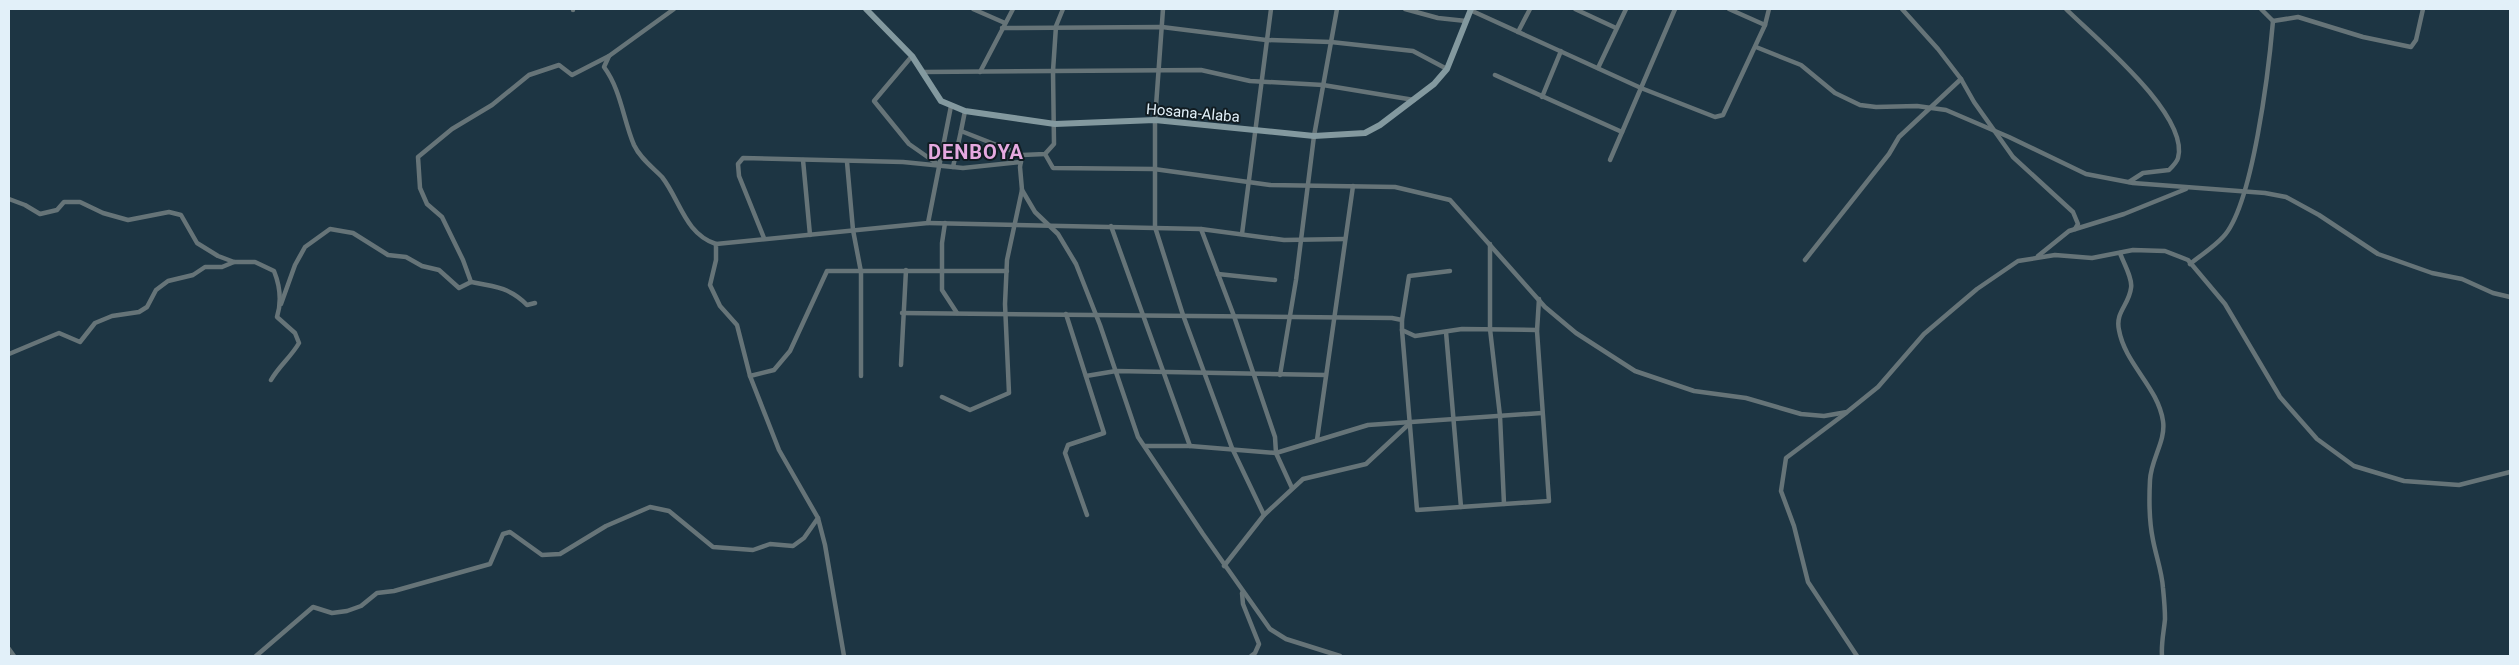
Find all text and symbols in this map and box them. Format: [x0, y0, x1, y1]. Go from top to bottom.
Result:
street label: Hosana-Alaba [1145, 100, 1241, 126]
district label: DENBOYA [928, 140, 1024, 164]

